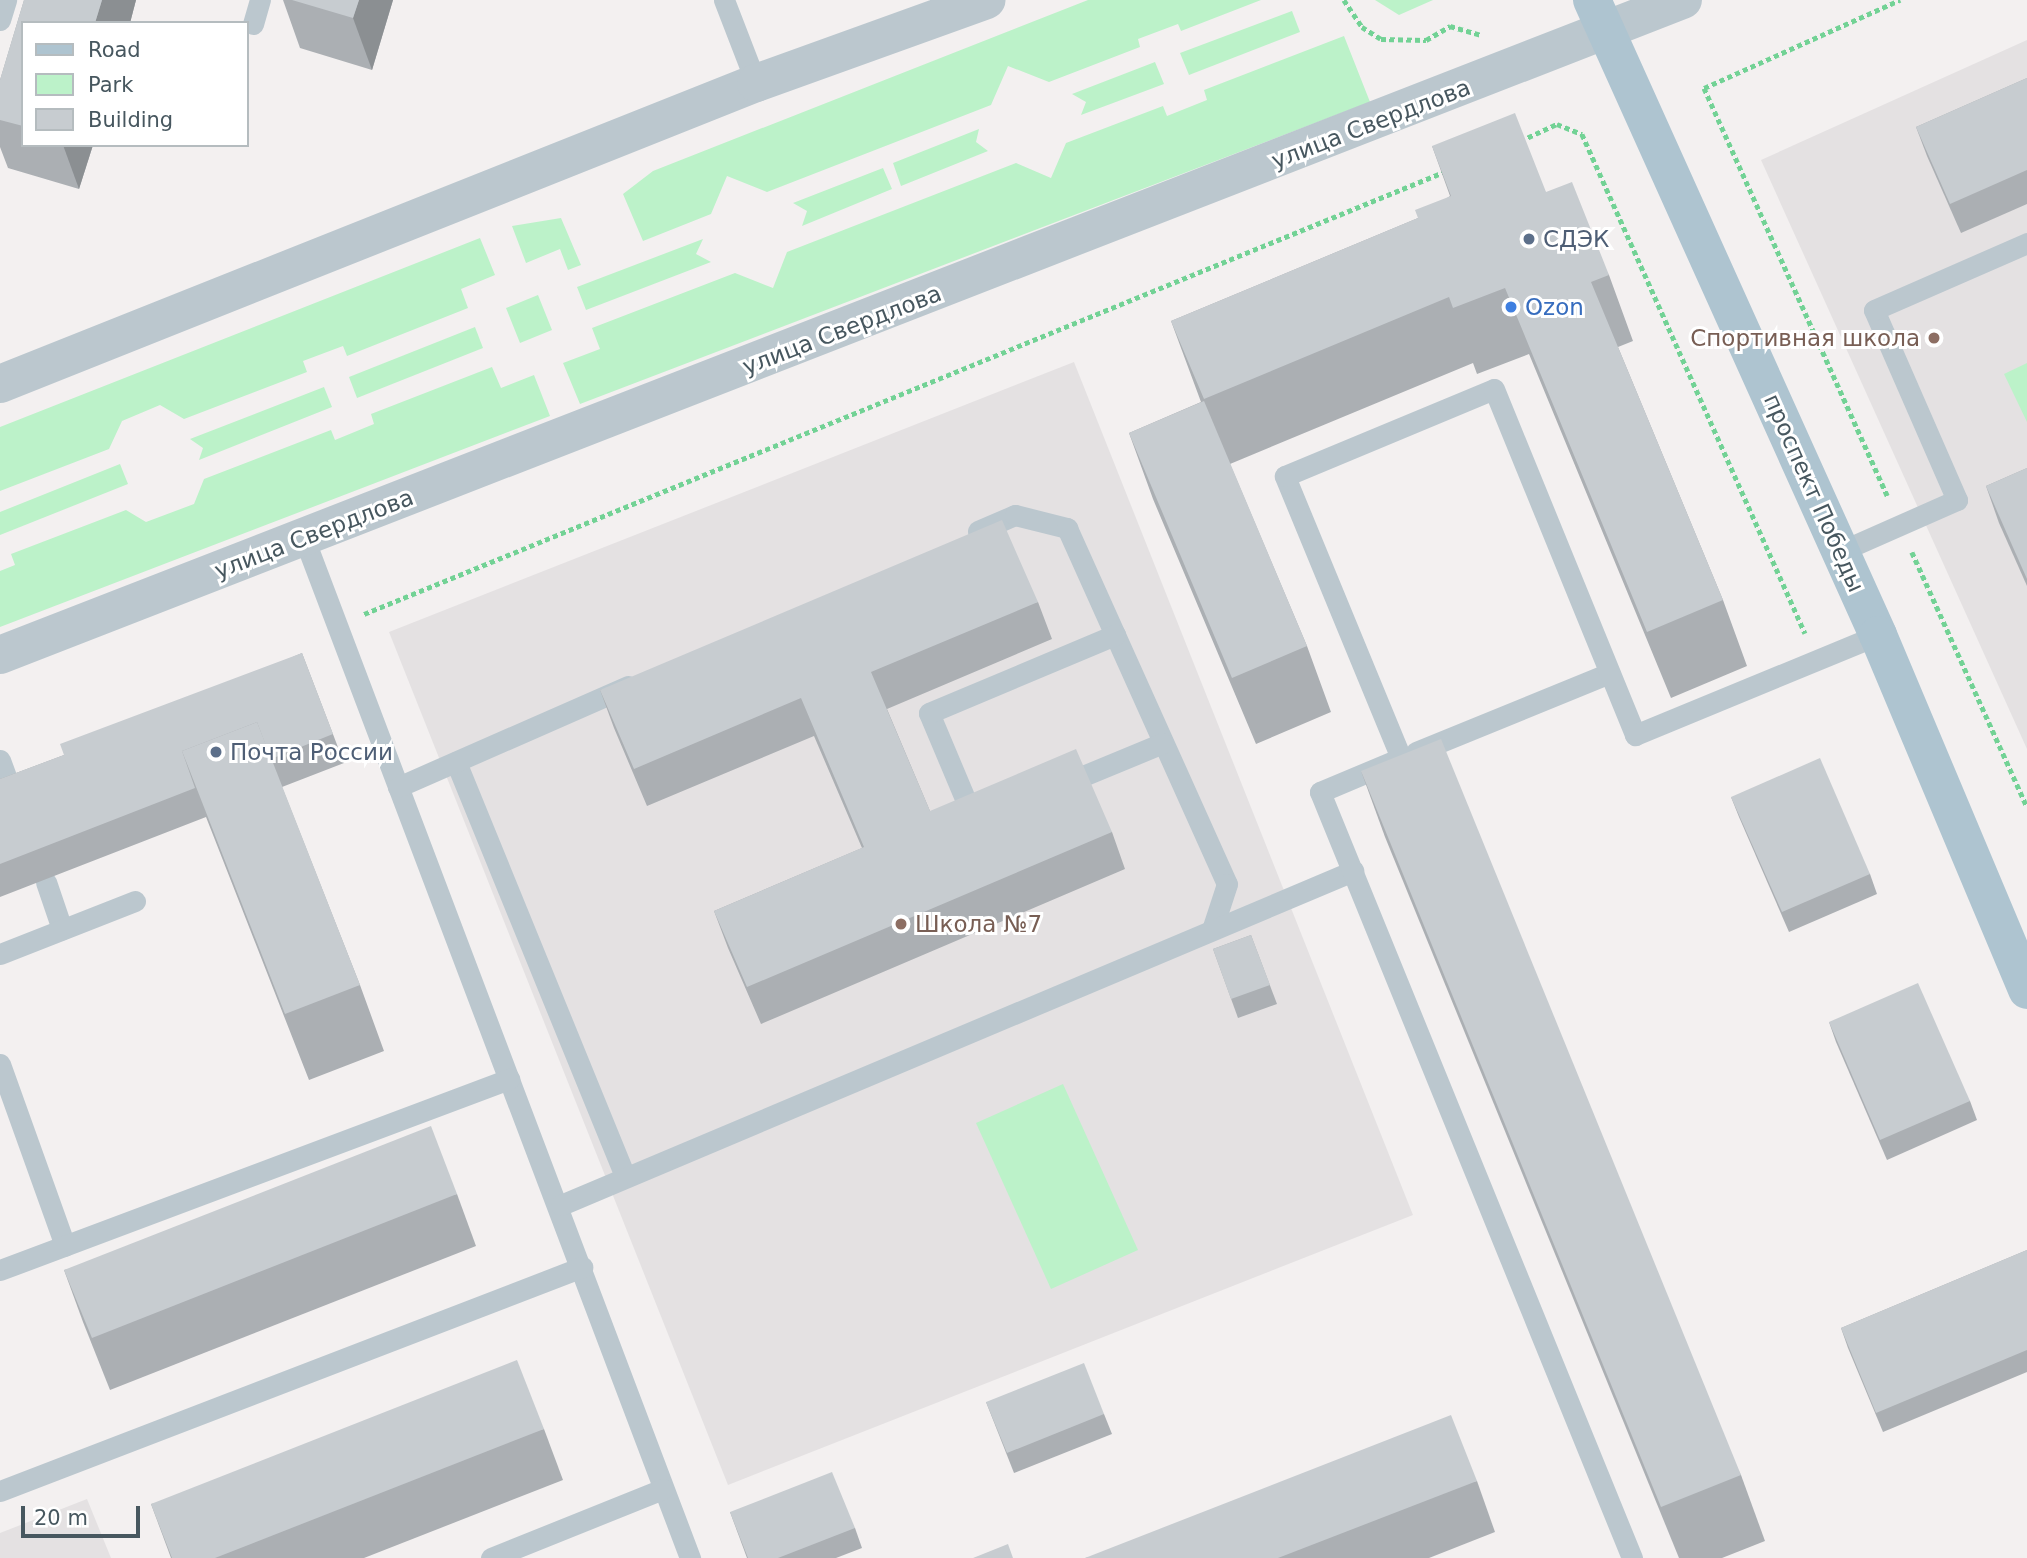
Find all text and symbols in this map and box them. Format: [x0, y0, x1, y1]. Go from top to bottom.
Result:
legend [21, 21, 248, 147]
text: Road [88, 38, 141, 62]
text: Park [88, 73, 133, 97]
street label: улица Свердлова [1268, 73, 1474, 175]
text: Building [88, 108, 173, 132]
place label: СДЭК [1543, 225, 1609, 253]
marker: СДЭК [1521, 231, 1537, 247]
street label: улица Свердлова [739, 279, 945, 381]
place label: Ozon [1525, 293, 1584, 321]
marker: Ozon [1503, 299, 1519, 315]
place label: Спортивная школа [1690, 324, 1920, 352]
marker: Спортивная школа [1926, 330, 1942, 346]
street label: проспект Победы [1758, 390, 1870, 596]
street label: улица Свердлова [211, 483, 417, 585]
place label: Почта России [230, 738, 393, 766]
marker: Почта России [208, 744, 224, 760]
place label: Школа №7 [915, 910, 1042, 938]
marker: Школа №7 [893, 916, 909, 932]
scale bar [24, 1492, 144, 1536]
text: 20 m [34, 1506, 88, 1530]

